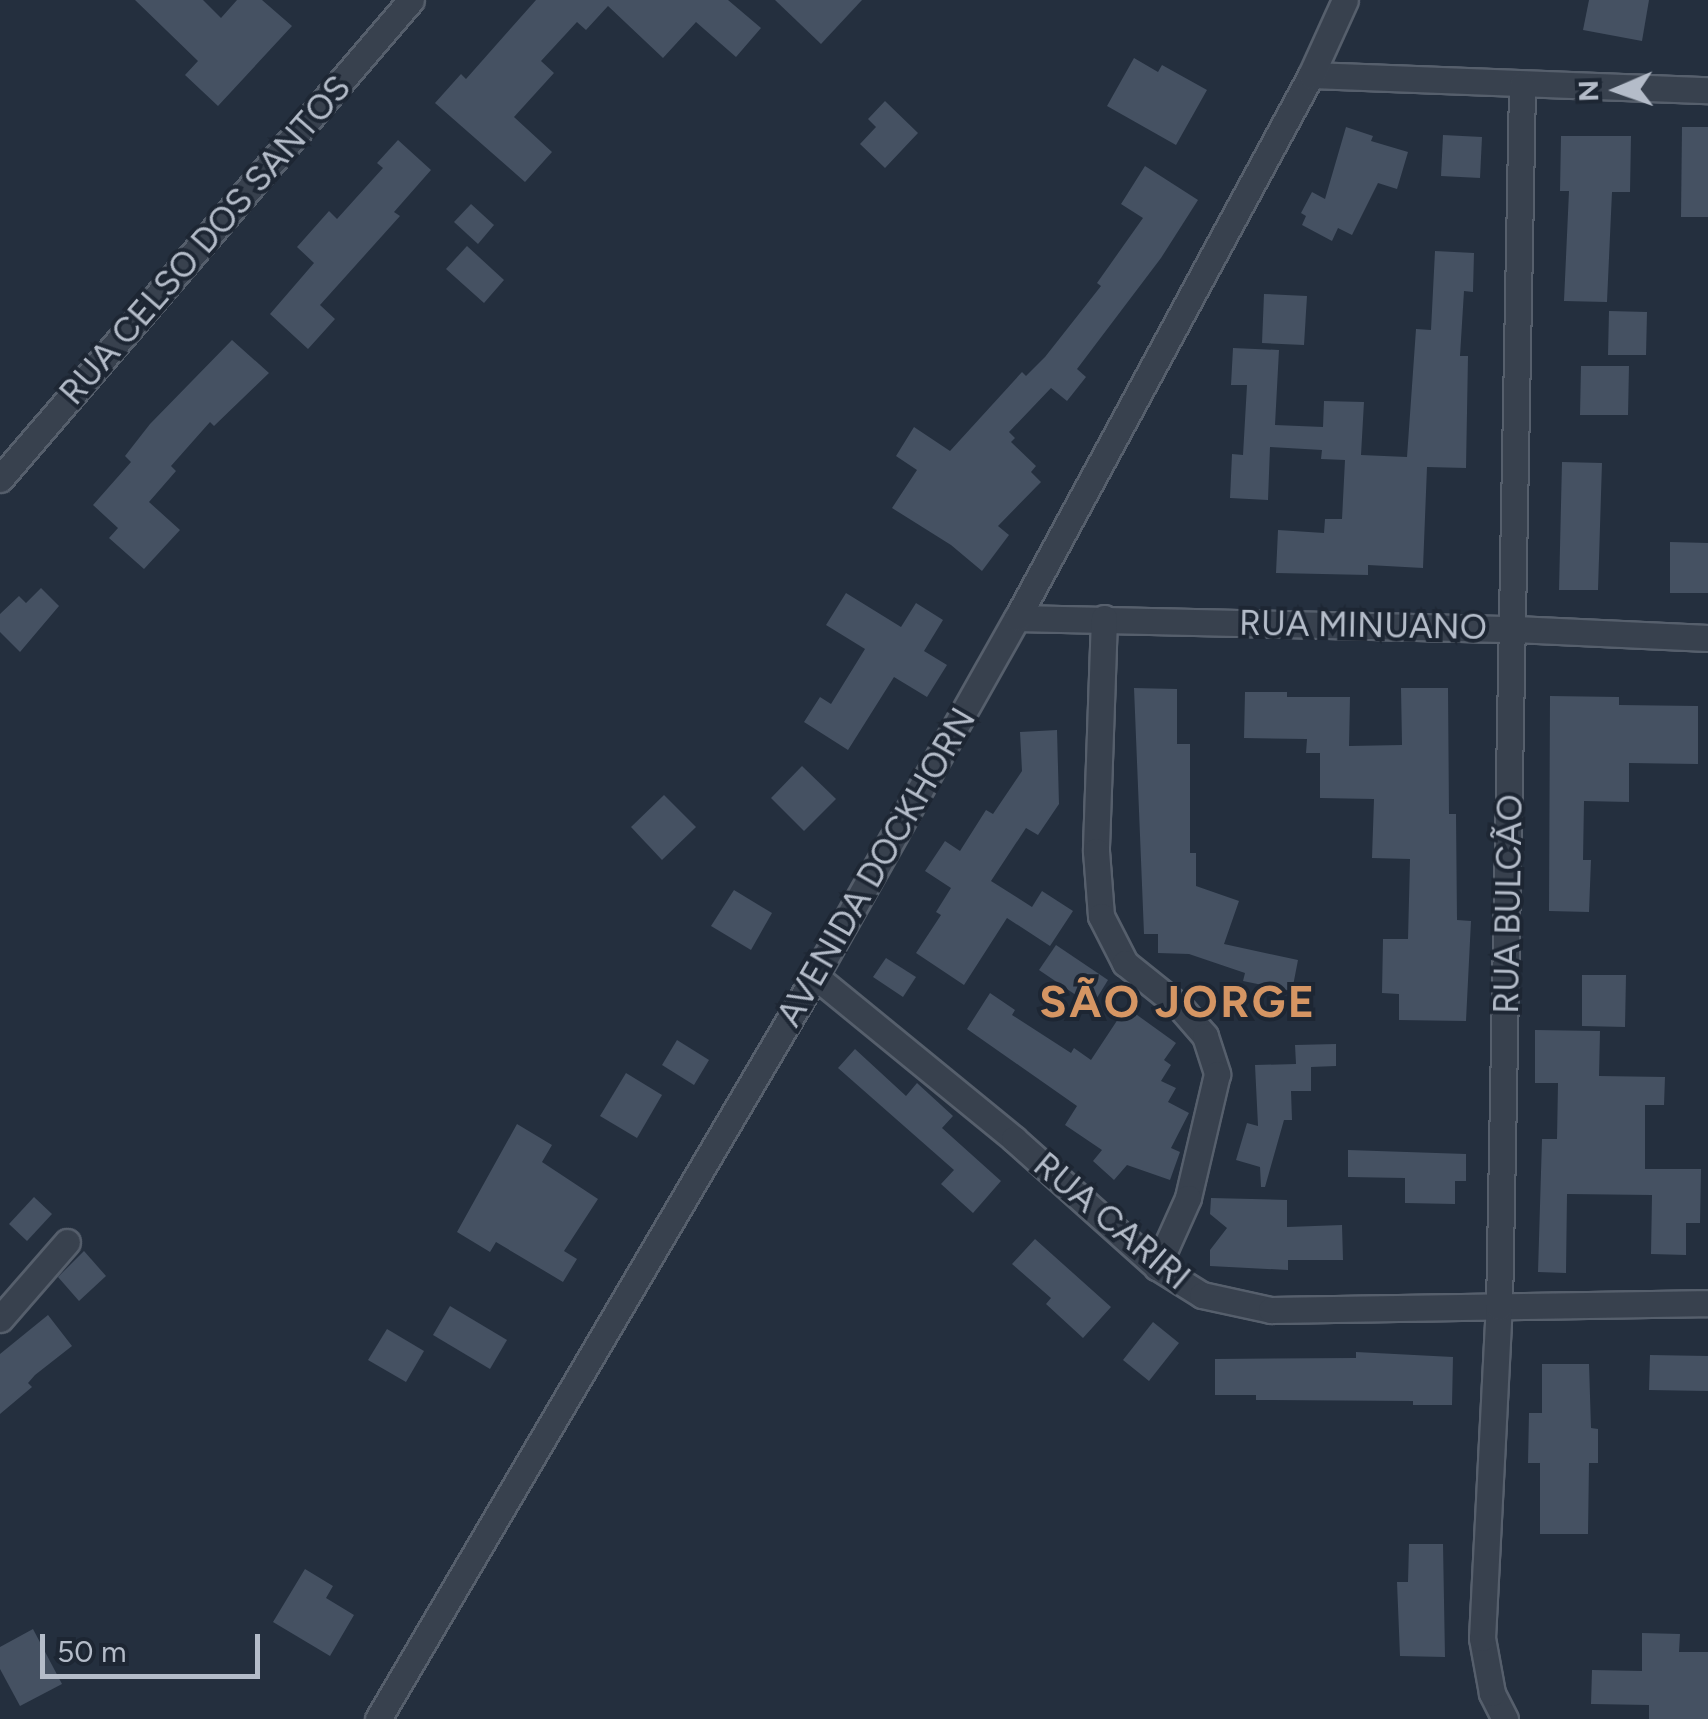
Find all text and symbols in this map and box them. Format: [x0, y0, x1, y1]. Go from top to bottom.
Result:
north arrow [1568, 40, 1668, 140]
street label: RUA CELSO DOS SANTOS [51, 67, 359, 413]
text: N [1571, 80, 1605, 102]
street label: RUA MINUANO [1239, 602, 1487, 648]
street label: AVENIDA DOCKHORN [768, 700, 984, 1034]
street label: RUA BULCÃO [1485, 794, 1531, 1014]
district label: SÃO JORGE [1039, 975, 1317, 1029]
street label: RUA CARIRI [1025, 1144, 1199, 1298]
scale bar [45, 1614, 265, 1676]
text: 50 m [57, 1633, 126, 1670]

